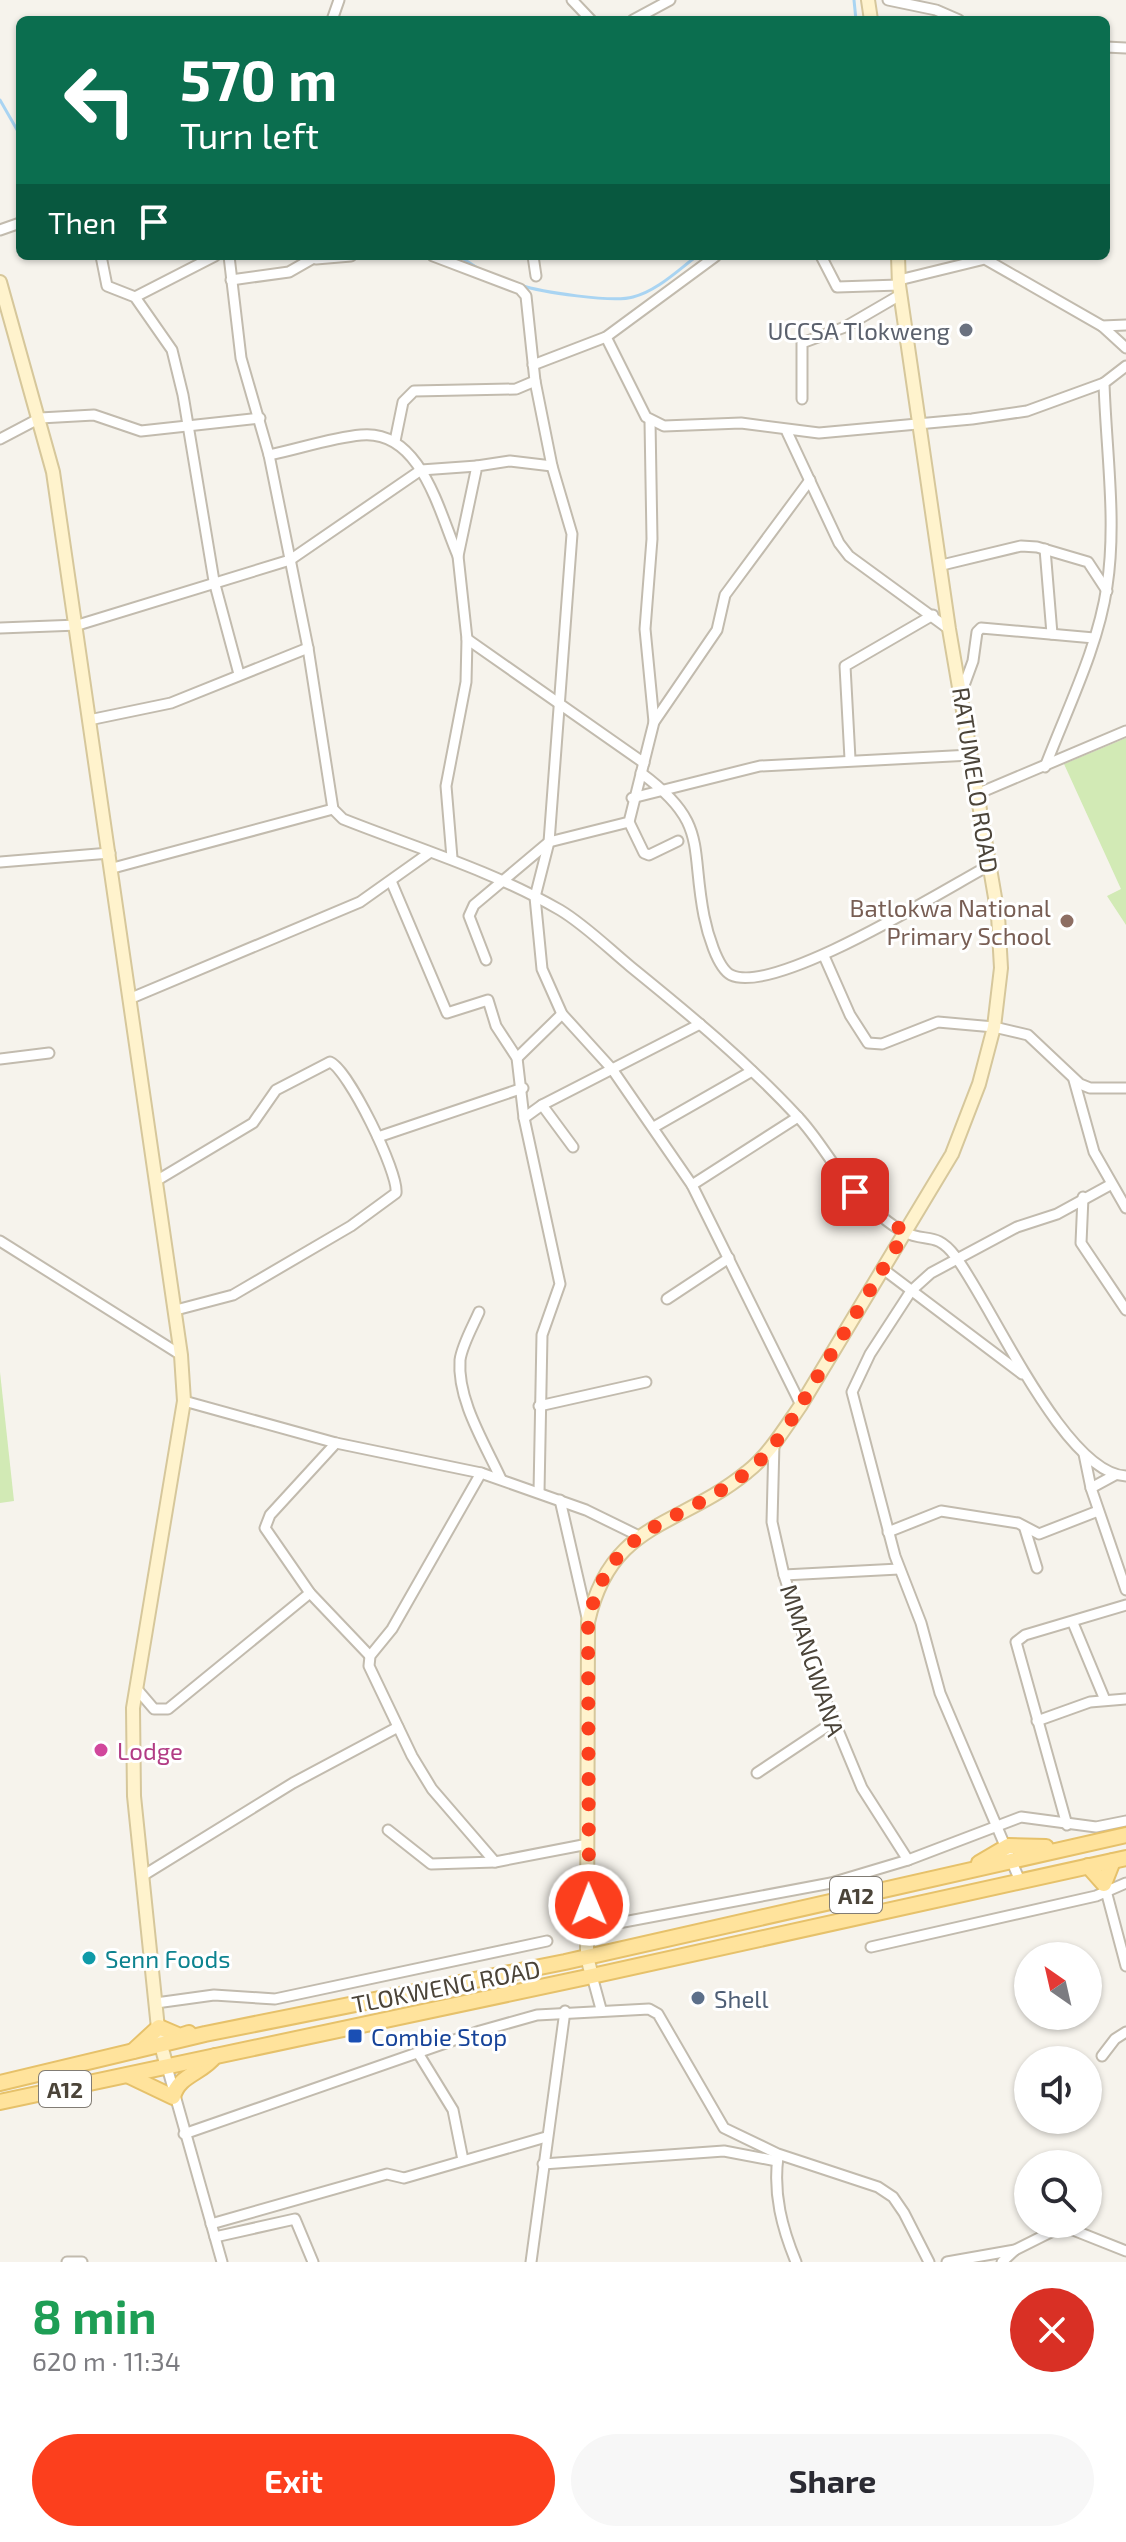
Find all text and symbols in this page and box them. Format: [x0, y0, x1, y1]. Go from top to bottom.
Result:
text: 570 m [180, 45, 337, 112]
icon: left [48, 48, 152, 152]
text: Turn left [180, 113, 319, 156]
icon: arrive [132, 200, 176, 244]
text: Then [48, 204, 116, 240]
place label: UCCSA Tlokweng [767, 316, 950, 345]
marker: UCCSA Tlokweng [957, 321, 975, 339]
street label: RATUMELO ROAD [947, 685, 1005, 875]
place label: Batlokwa National Primary School [850, 893, 1051, 950]
marker: Batlokwa National Primary School [1058, 912, 1076, 930]
pin [821, 1158, 889, 1226]
icon: arrive [833, 1170, 877, 1214]
street label: MMANGWANA [775, 1580, 851, 1740]
place label: Lodge [117, 1736, 183, 1765]
marker: Lodge [92, 1741, 110, 1759]
position arrow [547, 1863, 631, 1947]
road number: A12 [830, 1877, 882, 1913]
north arrow [1014, 1942, 1102, 2030]
map controls [1014, 1942, 1102, 2238]
place label: Senn Foods [105, 1944, 230, 1973]
marker: Senn Foods [80, 1949, 98, 1967]
street label: TLOKWENG ROAD [349, 1954, 543, 2018]
place label: Shell [714, 1984, 769, 2013]
marker: Shell [689, 1989, 707, 2007]
place label: Combie Stop [371, 2022, 507, 2051]
marker: Combie Stop [346, 2027, 364, 2045]
button: sound [1014, 2046, 1102, 2134]
road number: A12 [39, 2071, 91, 2107]
button: search [1014, 2150, 1102, 2238]
text: 8 min [32, 2286, 157, 2344]
button: close [1010, 2288, 1094, 2372]
text: 620 m · 11:34 [32, 2345, 181, 2376]
button: Exit [32, 2434, 555, 2526]
button: Share [571, 2434, 1094, 2526]

